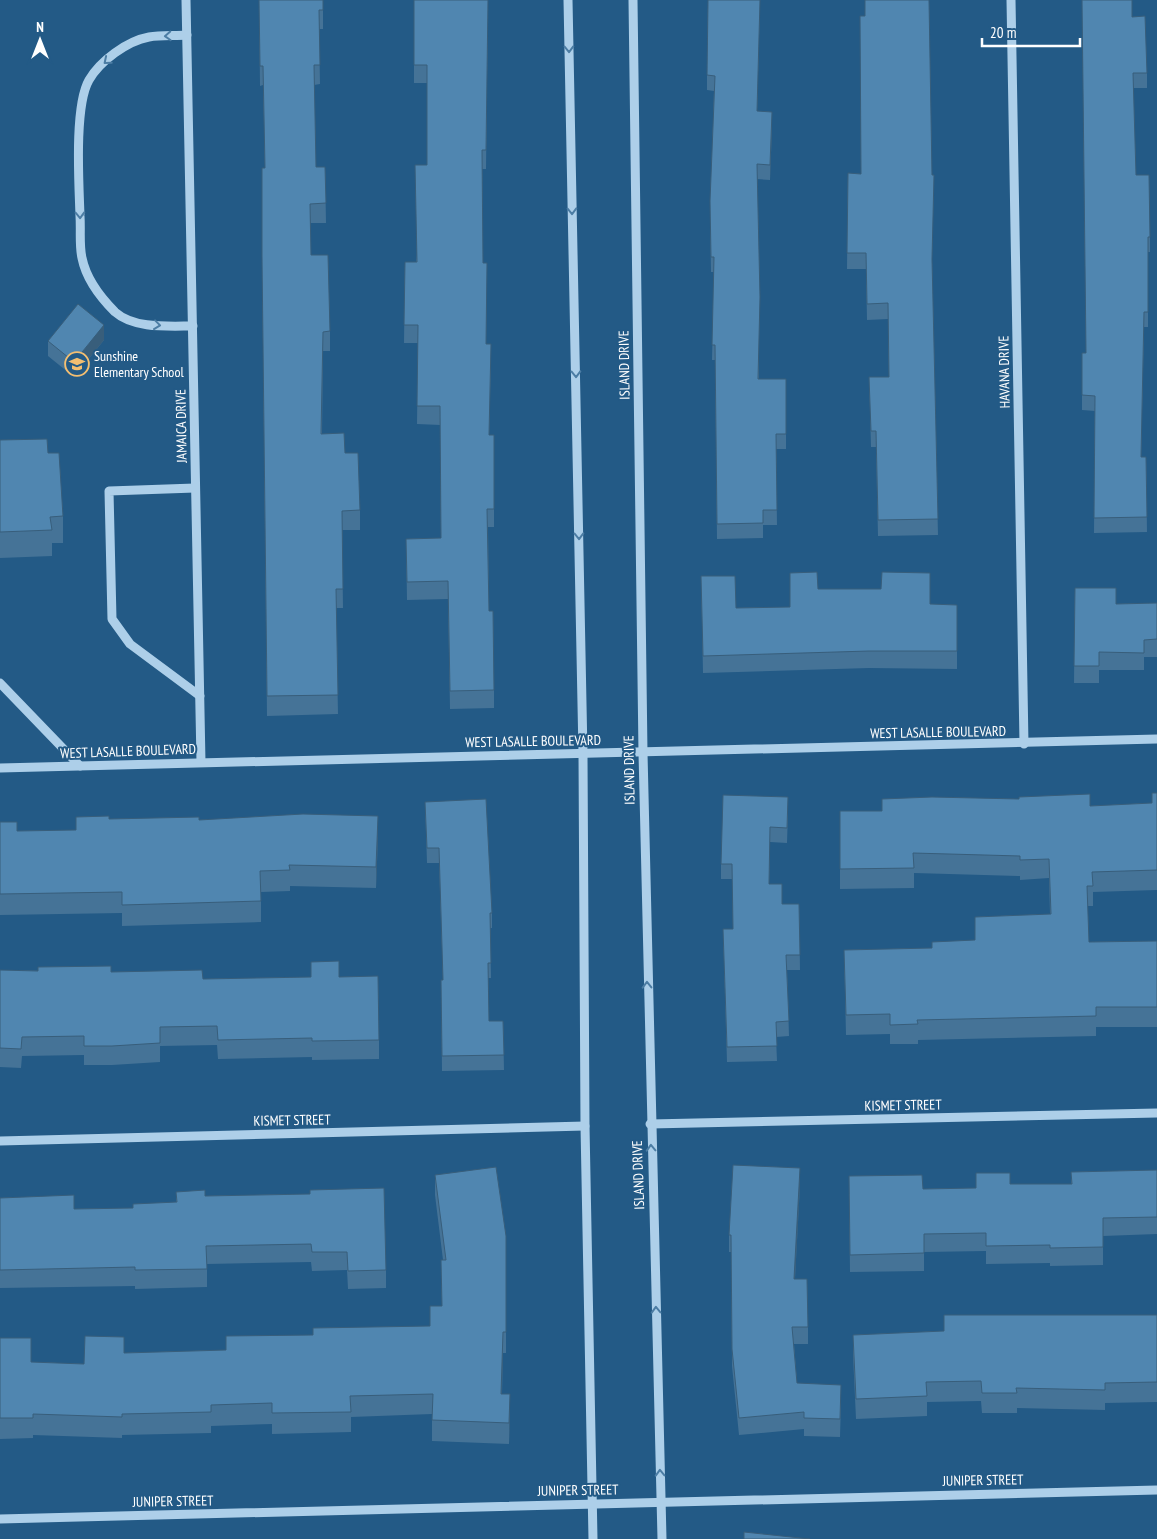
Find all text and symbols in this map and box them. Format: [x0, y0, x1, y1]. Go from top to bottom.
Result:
north arrow [15, 15, 65, 65]
scale bar [982, 15, 1080, 47]
text: N [36, 18, 44, 36]
text: 20 m [990, 23, 1016, 42]
one-way arrow [164, 31, 172, 41]
one-way arrow [564, 45, 574, 53]
one-way arrow [104, 55, 113, 63]
one-way arrow [567, 208, 577, 215]
one-way arrow [75, 211, 86, 219]
one-way arrow [153, 319, 161, 330]
street label: ISLAND DRIVE [614, 330, 634, 400]
street label: HAVANA DRIVE [994, 336, 1014, 408]
place label: Sunshine Elementary School [94, 347, 184, 381]
school or university icon: Sunshine Elementary School [64, 351, 90, 377]
one-way arrow [570, 370, 581, 378]
street label: JAMAICA DRIVE [171, 389, 191, 464]
one-way arrow [574, 532, 584, 540]
street label: WEST LASALLE BOULEVARD [870, 722, 1006, 742]
street label: WEST LASALLE BOULEVARD [465, 731, 601, 751]
street label: ISLAND DRIVE [619, 735, 639, 805]
street label: WEST LASALLE BOULEVARD [60, 740, 196, 762]
one-way arrow [642, 981, 653, 989]
street label: KISMET STREET [864, 1095, 942, 1115]
street label: KISMET STREET [253, 1110, 331, 1130]
street label: ISLAND DRIVE [628, 1140, 648, 1210]
one-way arrow [646, 1144, 656, 1152]
one-way arrow [650, 1306, 661, 1314]
one-way arrow [655, 1469, 666, 1477]
street label: JUNIPER STREET [941, 1470, 1024, 1490]
street label: JUNIPER STREET [536, 1480, 619, 1500]
street label: JUNIPER STREET [131, 1491, 214, 1511]

